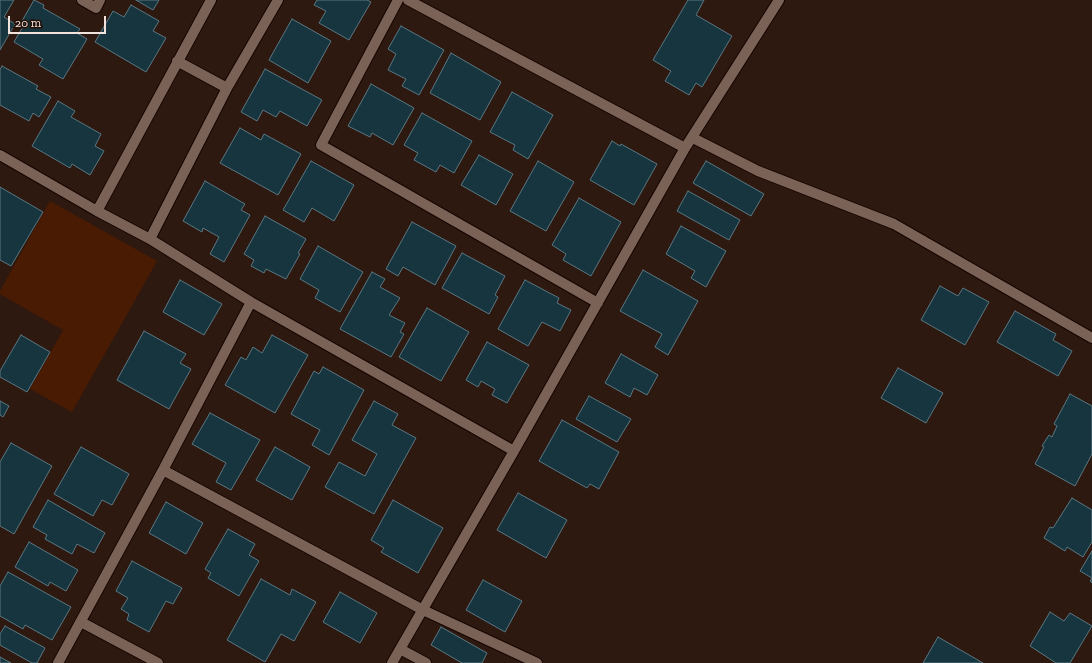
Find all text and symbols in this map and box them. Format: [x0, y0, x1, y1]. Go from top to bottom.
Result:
scale bar [10, 8, 108, 34]
text: 20 m [15, 16, 41, 30]

